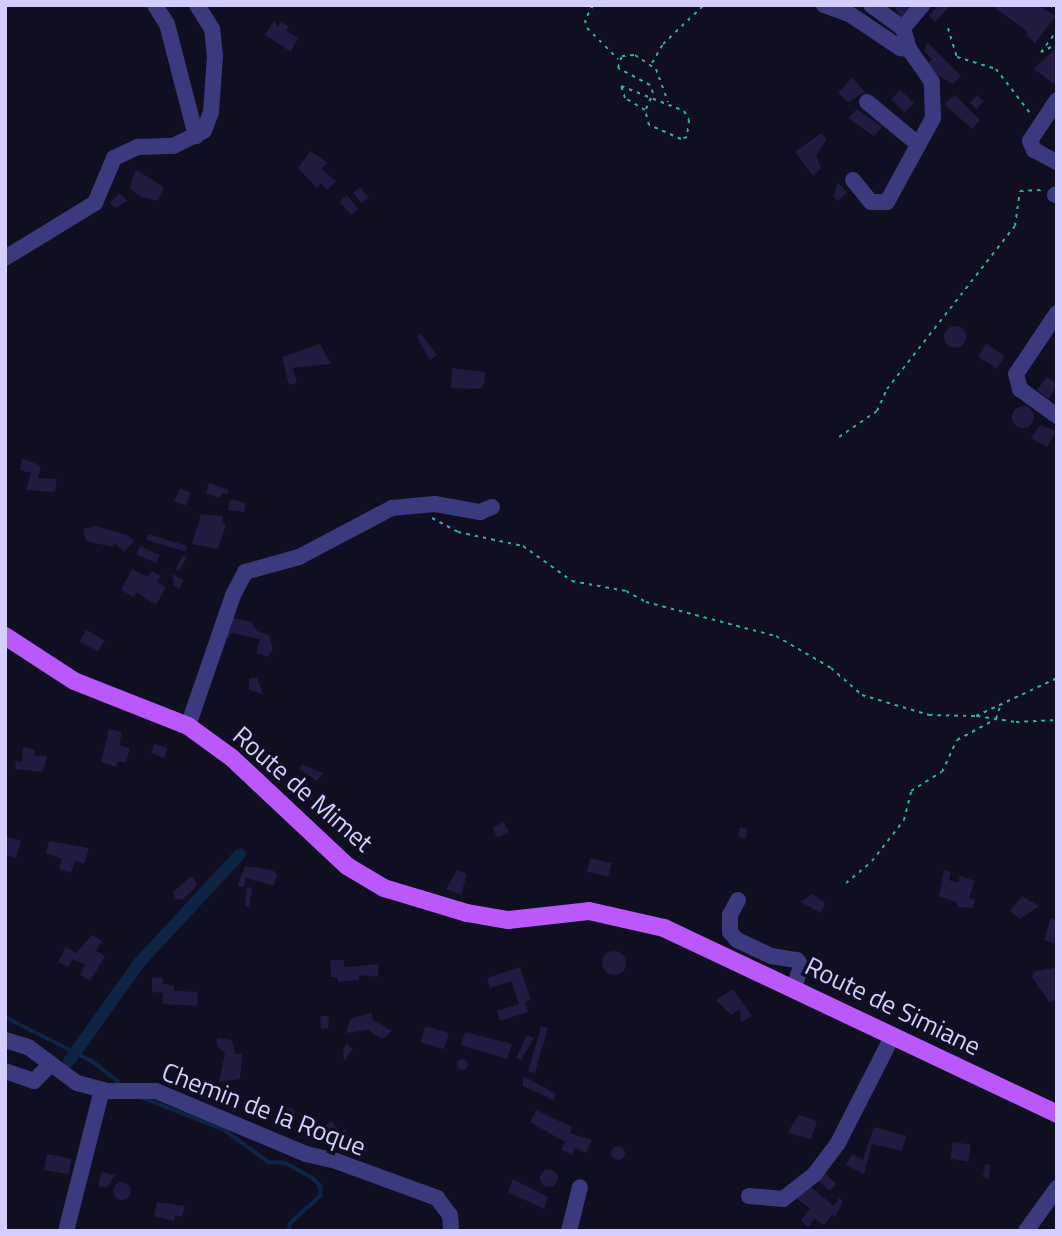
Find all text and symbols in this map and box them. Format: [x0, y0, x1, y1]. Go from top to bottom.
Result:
street label: Route de Mimet [227, 720, 379, 858]
street label: Route de Simiane [800, 950, 986, 1062]
street label: Chemin de la Roque [158, 1056, 370, 1162]

